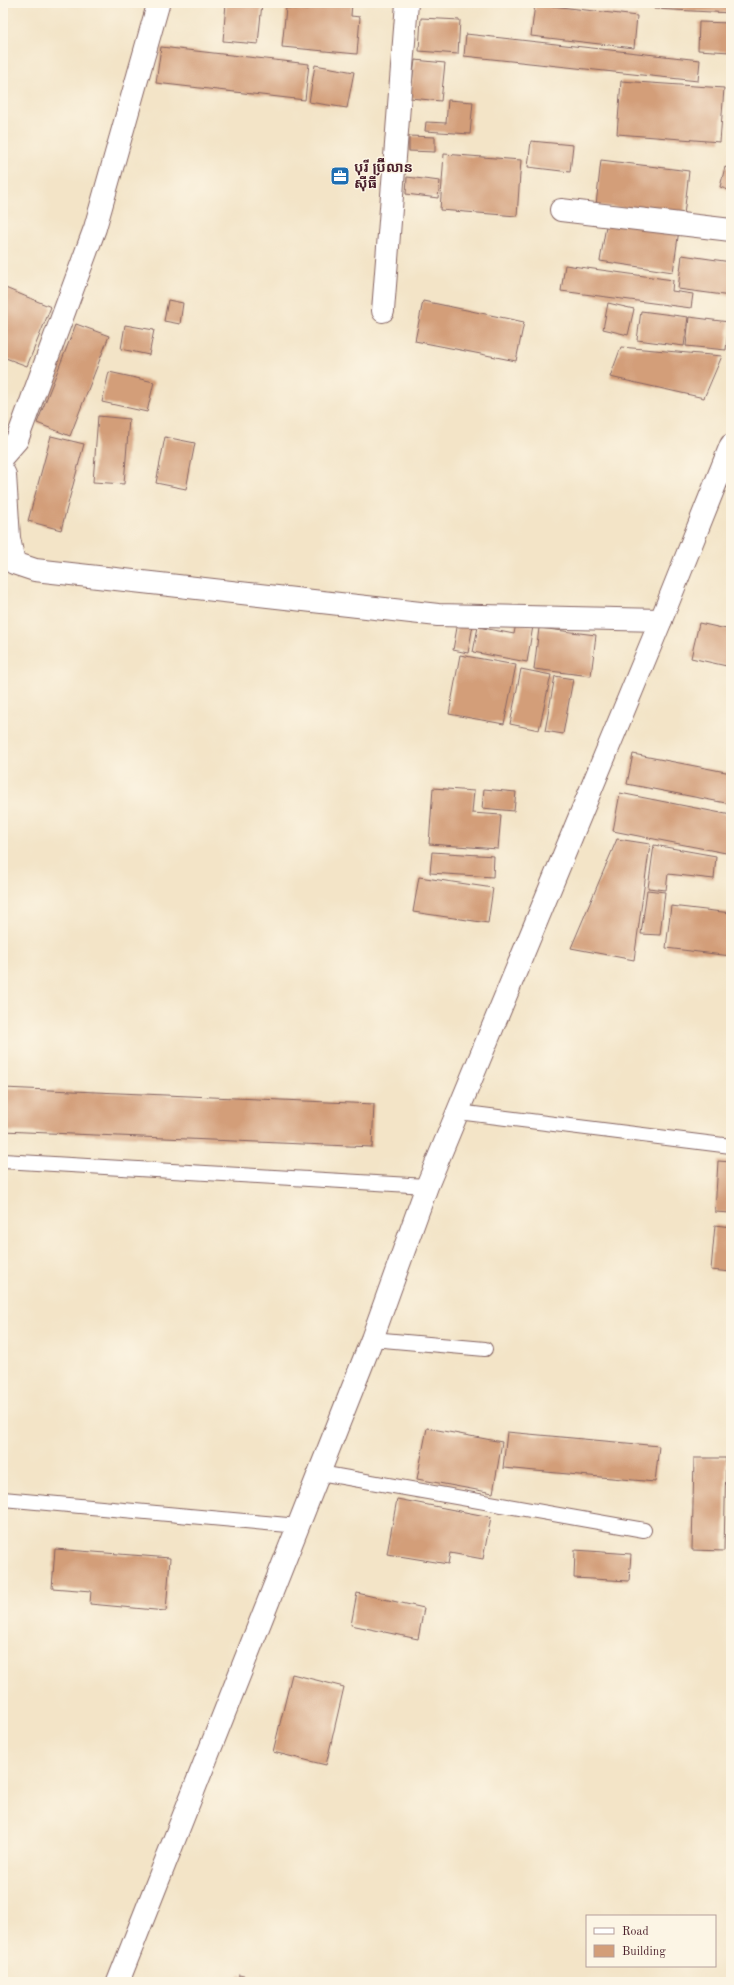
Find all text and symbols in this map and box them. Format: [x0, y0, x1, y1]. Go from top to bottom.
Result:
place label: បុរី ប្រ៊ីលាន សុីធី [354, 157, 413, 192]
office icon: បុរី ប្រ៊ីលាន សុីធី [329, 165, 351, 187]
legend [586, 1915, 716, 1967]
text: Road [622, 1926, 649, 1938]
text: Building [622, 1946, 666, 1958]

